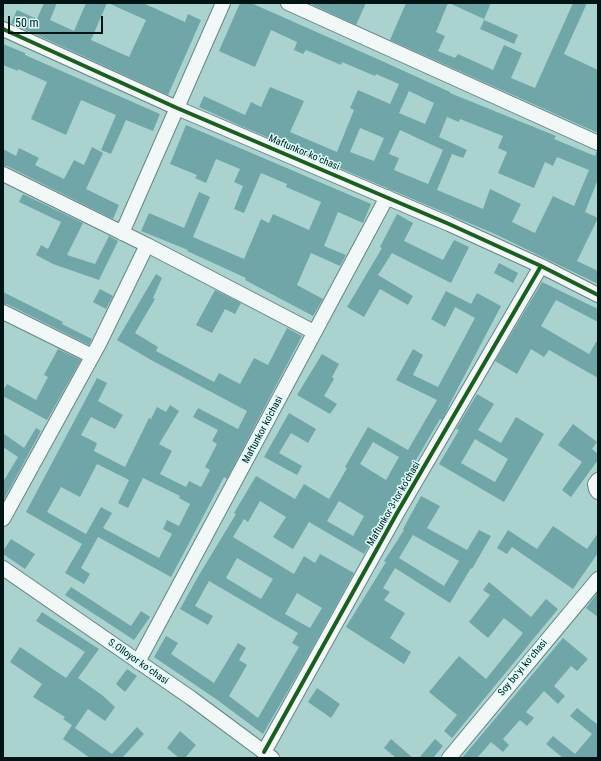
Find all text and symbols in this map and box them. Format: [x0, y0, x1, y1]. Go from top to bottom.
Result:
scale bar [10, 8, 105, 34]
text: 50 m [15, 16, 39, 30]
street label: Maftunkor koʻchasi [267, 133, 341, 173]
street label: Maftunkor ko'chasi [240, 394, 286, 466]
street label: Maftunkor 3-tor koʼchasi [365, 460, 423, 548]
street label: S.Olloyor koʻchasi [106, 637, 170, 687]
street label: Soy boʻyi koʻchasi [496, 637, 550, 699]

